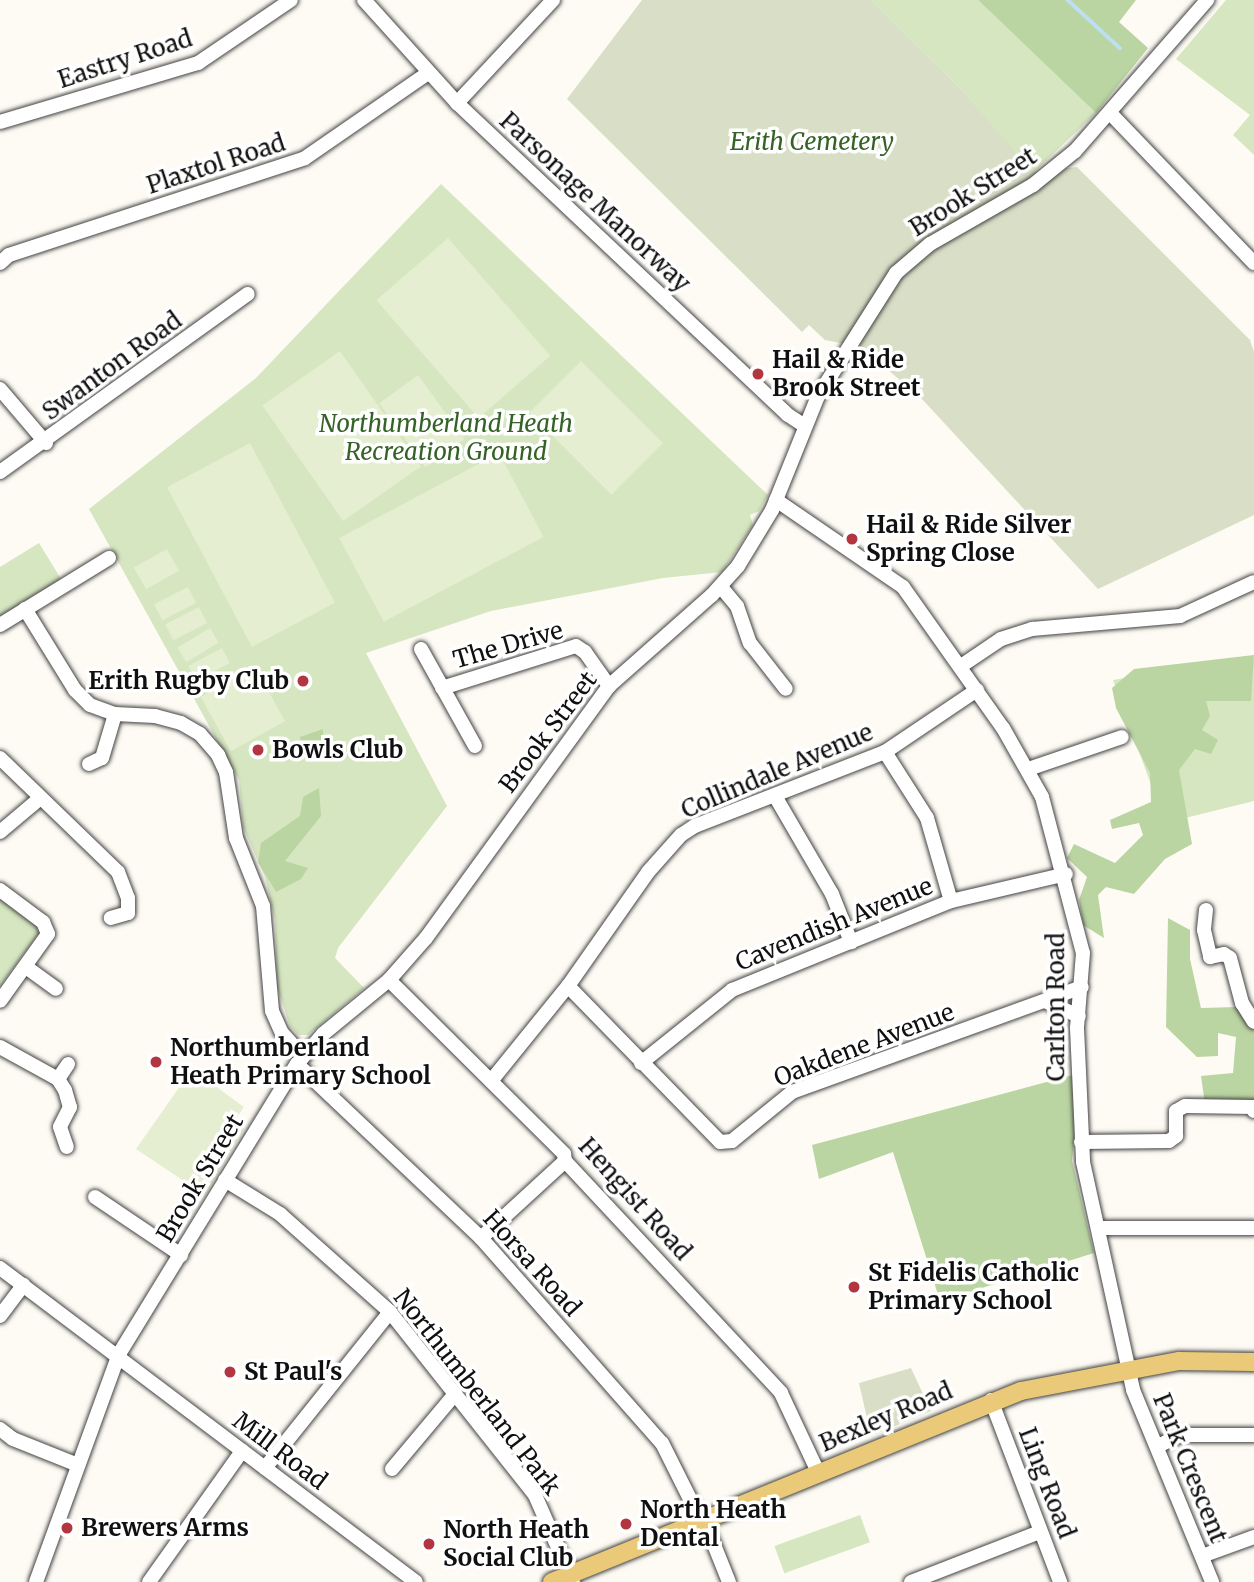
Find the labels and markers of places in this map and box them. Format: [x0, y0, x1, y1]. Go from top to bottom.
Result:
place label: Hail & Ride Brook Street [772, 346, 920, 402]
marker: Hail & Ride Brook Street [750, 366, 766, 382]
place label: Hail & Ride Silver Spring Close [866, 511, 1071, 567]
marker: Hail & Ride Silver Spring Close [844, 531, 860, 547]
place label: Erith Rugby Club [88, 667, 289, 695]
marker: Erith Rugby Club [295, 673, 311, 689]
place label: Bowls Club [272, 736, 403, 764]
marker: Bowls Club [250, 742, 266, 758]
place label: Northumberland Heath Primary School [170, 1034, 431, 1090]
marker: Northumberland Heath Primary School [148, 1054, 164, 1070]
place label: St Fidelis Catholic Primary School [868, 1259, 1079, 1315]
marker: St Fidelis Catholic Primary School [846, 1279, 862, 1295]
place label: St Paul's [244, 1358, 342, 1386]
marker: St Paul's [222, 1364, 238, 1380]
place label: North Heath Dental [640, 1496, 786, 1552]
place label: Brewers Arms [81, 1514, 249, 1542]
place label: North Heath Social Club [443, 1516, 589, 1572]
marker: North Heath Dental [618, 1516, 634, 1532]
marker: Brewers Arms [59, 1520, 75, 1536]
marker: North Heath Social Club [421, 1536, 437, 1552]

